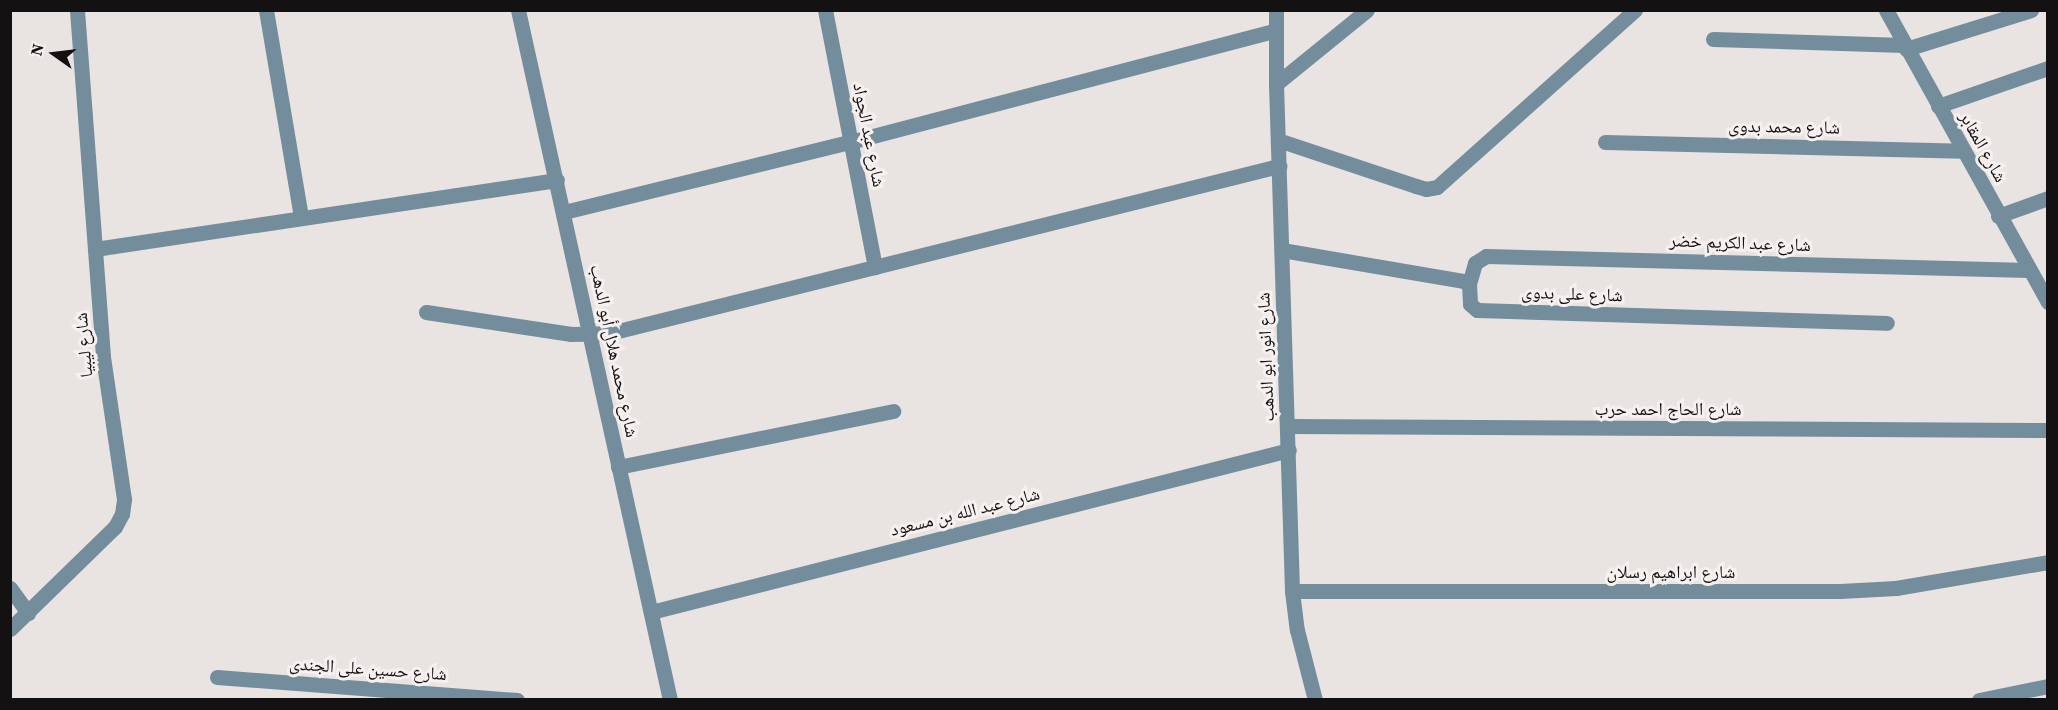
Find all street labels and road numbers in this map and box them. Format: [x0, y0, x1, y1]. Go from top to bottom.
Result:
street label: شارع عبد الجواد [848, 81, 890, 189]
street label: شارع المقابر [1955, 108, 2011, 186]
street label: شارع محمد بدوى [1728, 115, 1840, 139]
street label: شارع عبد الكريم خضر [1669, 230, 1811, 256]
street label: شارع محمد هلال أبو الدهب [585, 263, 643, 439]
street label: شارع على بدوى [1521, 281, 1623, 307]
street label: شارع انور ابو الدهب [1253, 292, 1279, 422]
street label: شارع ليبيا [70, 312, 98, 378]
street label: شارع الحاج احمد حرب [1594, 398, 1742, 420]
street label: شارع عبد الله بن مسعود [888, 483, 1042, 541]
street label: شارع ابراهيم رسلان [1607, 561, 1735, 583]
street label: شارع حسين على الجندى [288, 653, 448, 685]

